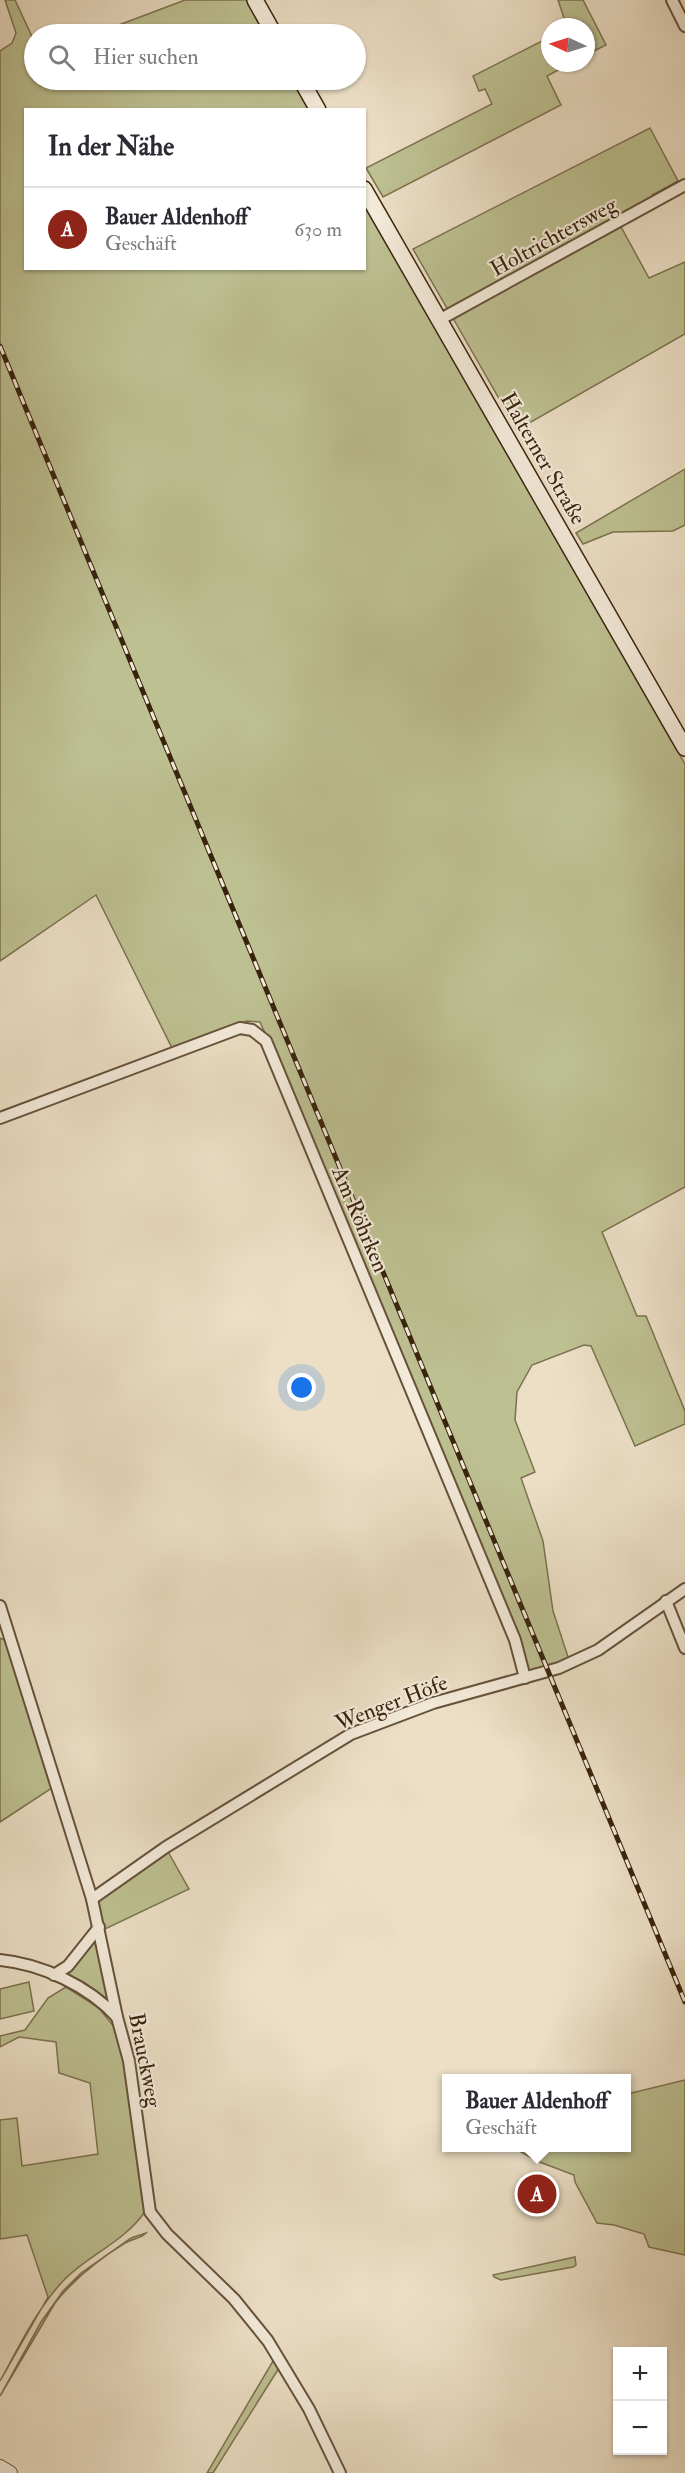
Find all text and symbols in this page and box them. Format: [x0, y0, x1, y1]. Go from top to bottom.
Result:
north arrow [541, 18, 595, 72]
search box [24, 24, 366, 90]
icon: search [45, 41, 78, 74]
text: Hier suchen [93, 43, 199, 71]
text: In der Nähe [48, 131, 174, 163]
street label: Holtrichtersweg [485, 190, 623, 283]
text: Bauer Aldenhoff [105, 203, 247, 231]
text: A [61, 217, 74, 242]
text: 630 m [294, 217, 342, 242]
text: Geschäft [105, 231, 177, 256]
street label: Halterner Straße [494, 387, 592, 530]
street label: Am Röhrken [325, 1161, 395, 1276]
your location [287, 1373, 316, 1402]
street label: Wenger Höfe [330, 1669, 452, 1738]
street label: Brauckweg [122, 2011, 168, 2111]
popup [442, 2074, 631, 2152]
text: Bauer Aldenhoff [465, 2087, 608, 2115]
text: Geschäft [465, 2115, 537, 2140]
pin: A [518, 2172, 556, 2216]
map controls [613, 2347, 667, 2455]
button: + [613, 2347, 667, 2401]
button: − [613, 2401, 667, 2455]

